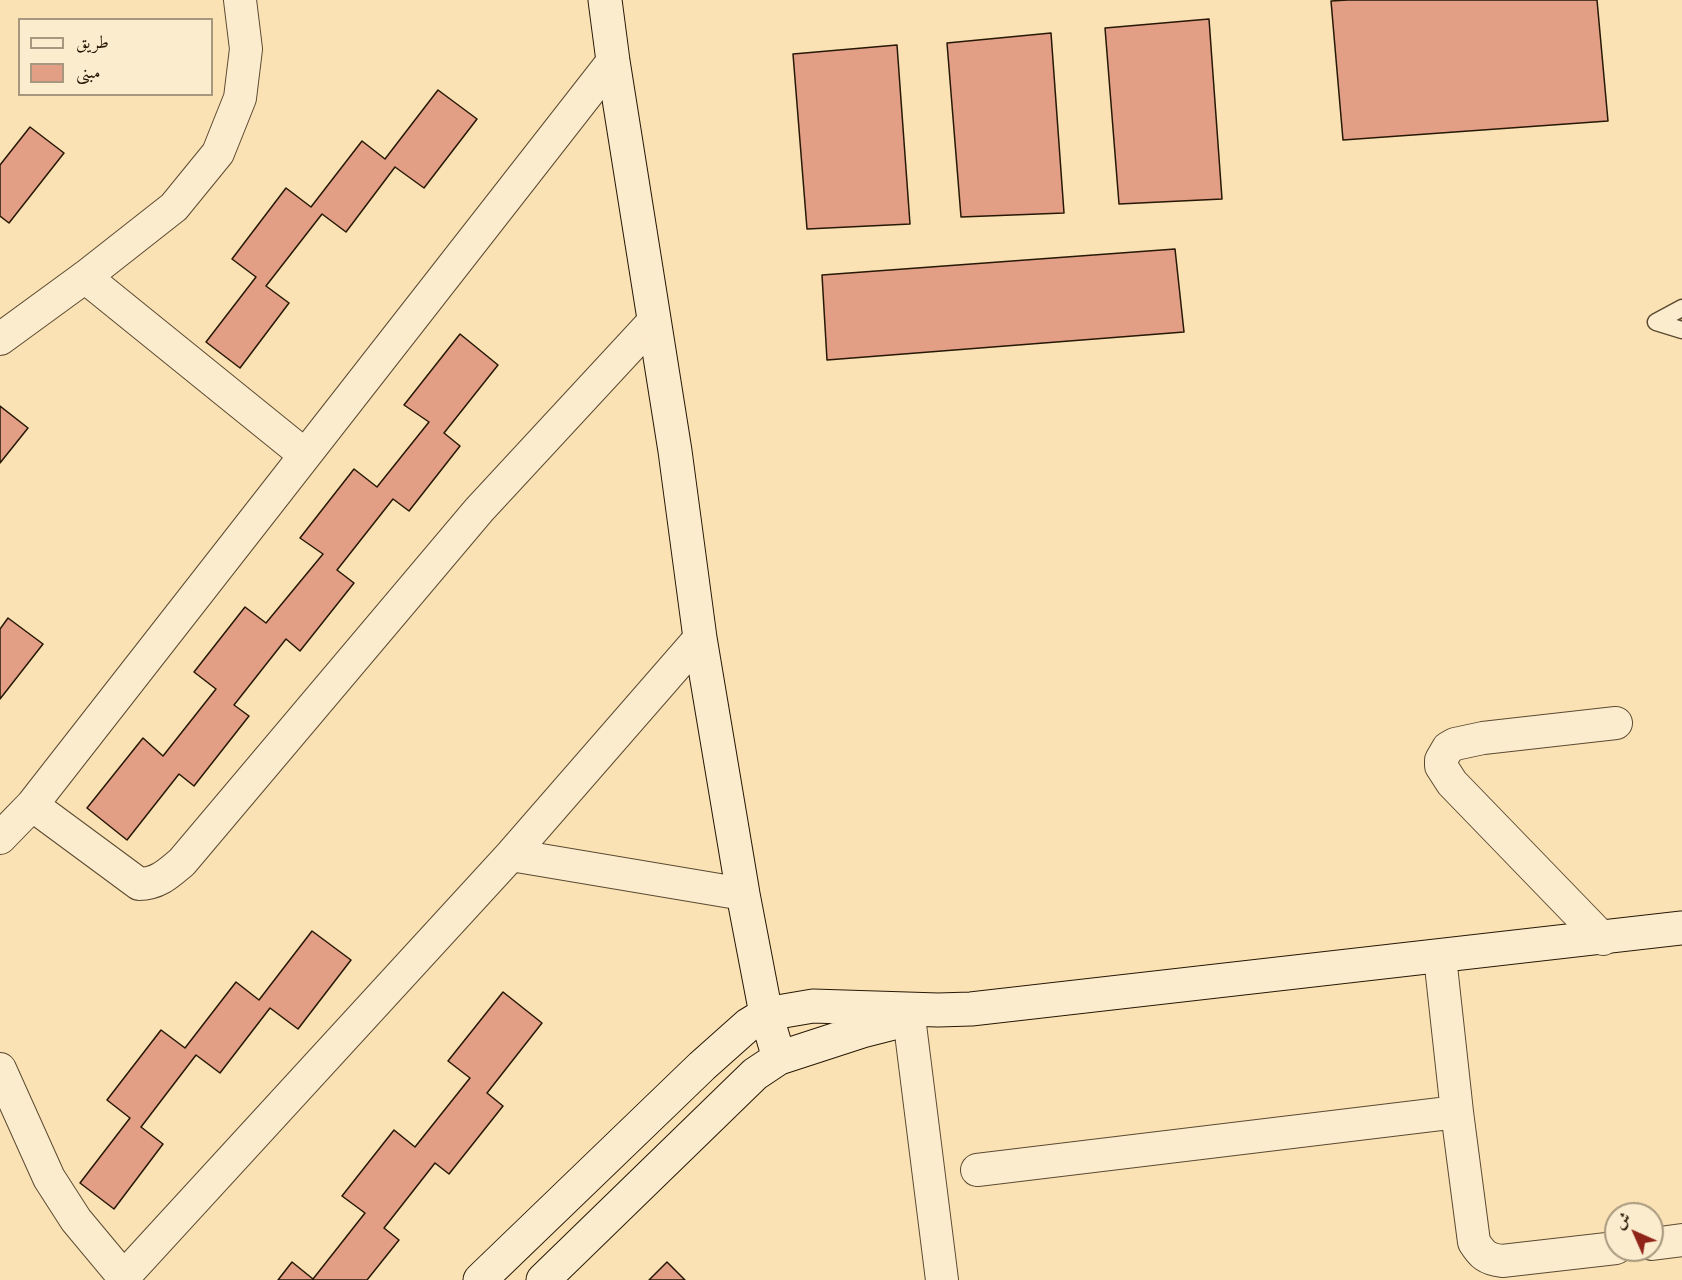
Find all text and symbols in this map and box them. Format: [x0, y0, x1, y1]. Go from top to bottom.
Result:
legend [18, 18, 213, 96]
text: طريق [76, 30, 109, 54]
text: مبنى [76, 60, 101, 84]
north arrow [1604, 1202, 1664, 1262]
text: ش [1609, 1207, 1636, 1234]

